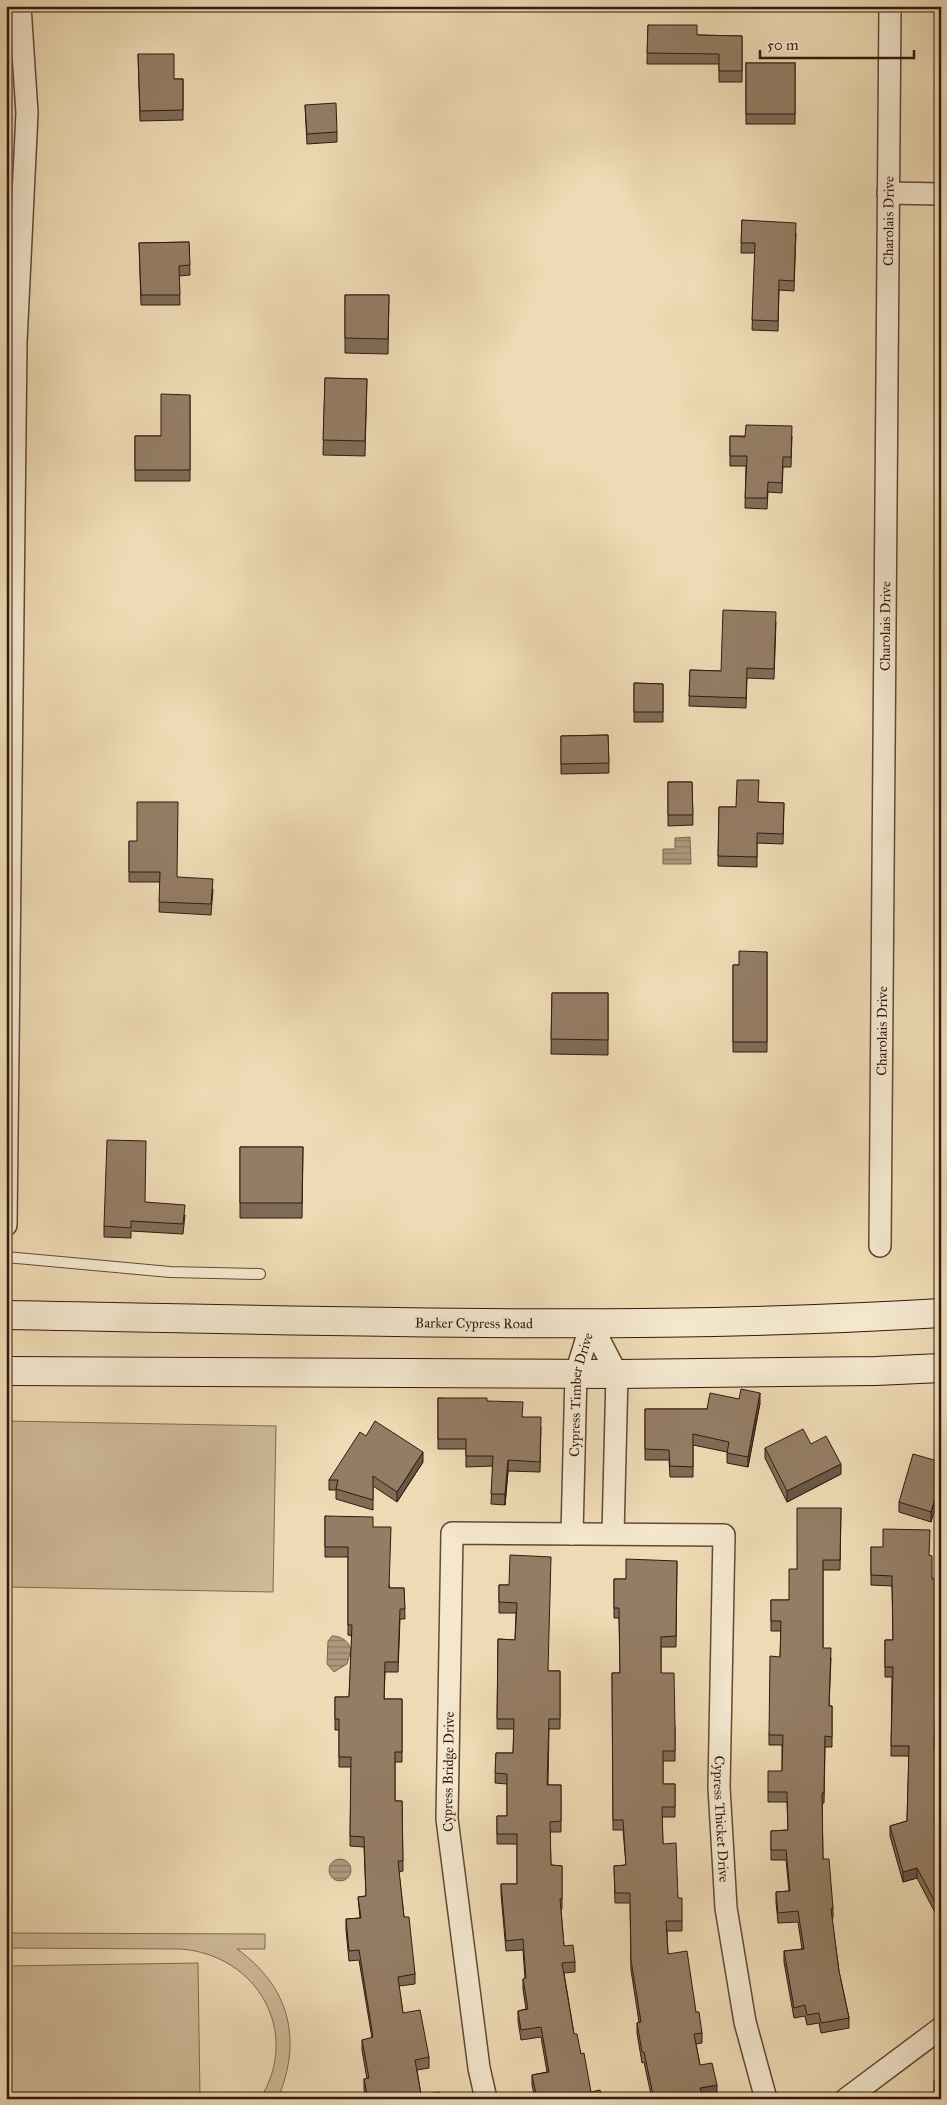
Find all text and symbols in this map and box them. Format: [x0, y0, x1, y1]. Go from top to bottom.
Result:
scale bar [760, 28, 913, 60]
text: 50 m [767, 36, 799, 54]
street label: Charolais Drive [879, 176, 897, 266]
street label: Charolais Drive [876, 581, 894, 671]
street label: Charolais Drive [873, 986, 891, 1076]
street label: Barker Cypress Road [415, 1314, 533, 1332]
street label: Cypress Timber Drive [565, 1330, 596, 1457]
street label: Cypress Bridge Drive [438, 1711, 457, 1833]
street label: Cypress Thicket Drive [710, 1755, 733, 1883]

